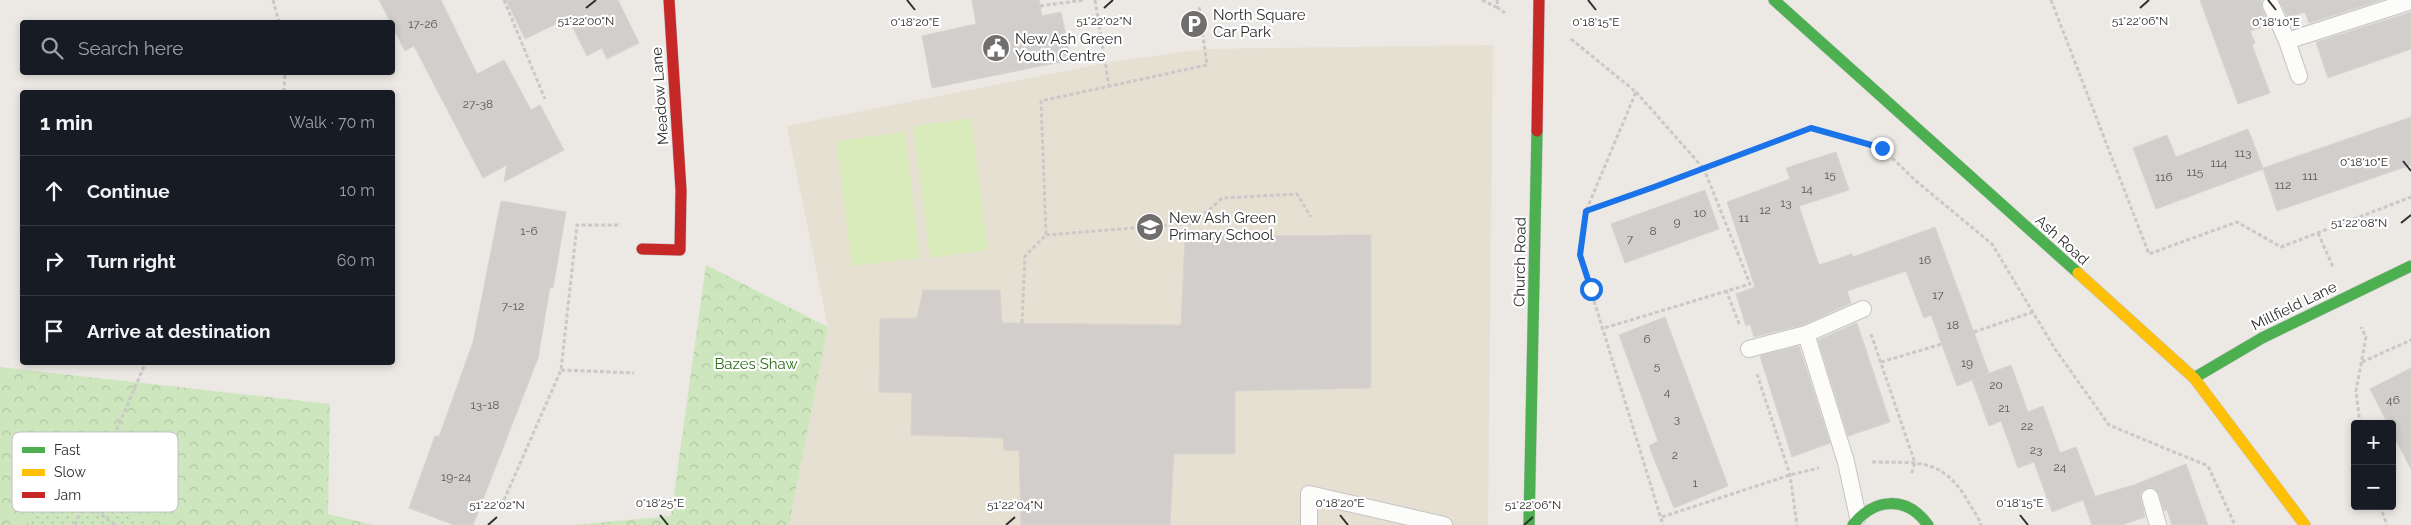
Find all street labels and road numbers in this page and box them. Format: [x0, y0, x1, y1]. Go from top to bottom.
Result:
street label: Meadow Lane [648, 46, 672, 146]
street label: Ash Road [2032, 211, 2092, 269]
street label: Church Road [1510, 217, 1530, 307]
street label: Millfield Lane [2248, 278, 2340, 334]

